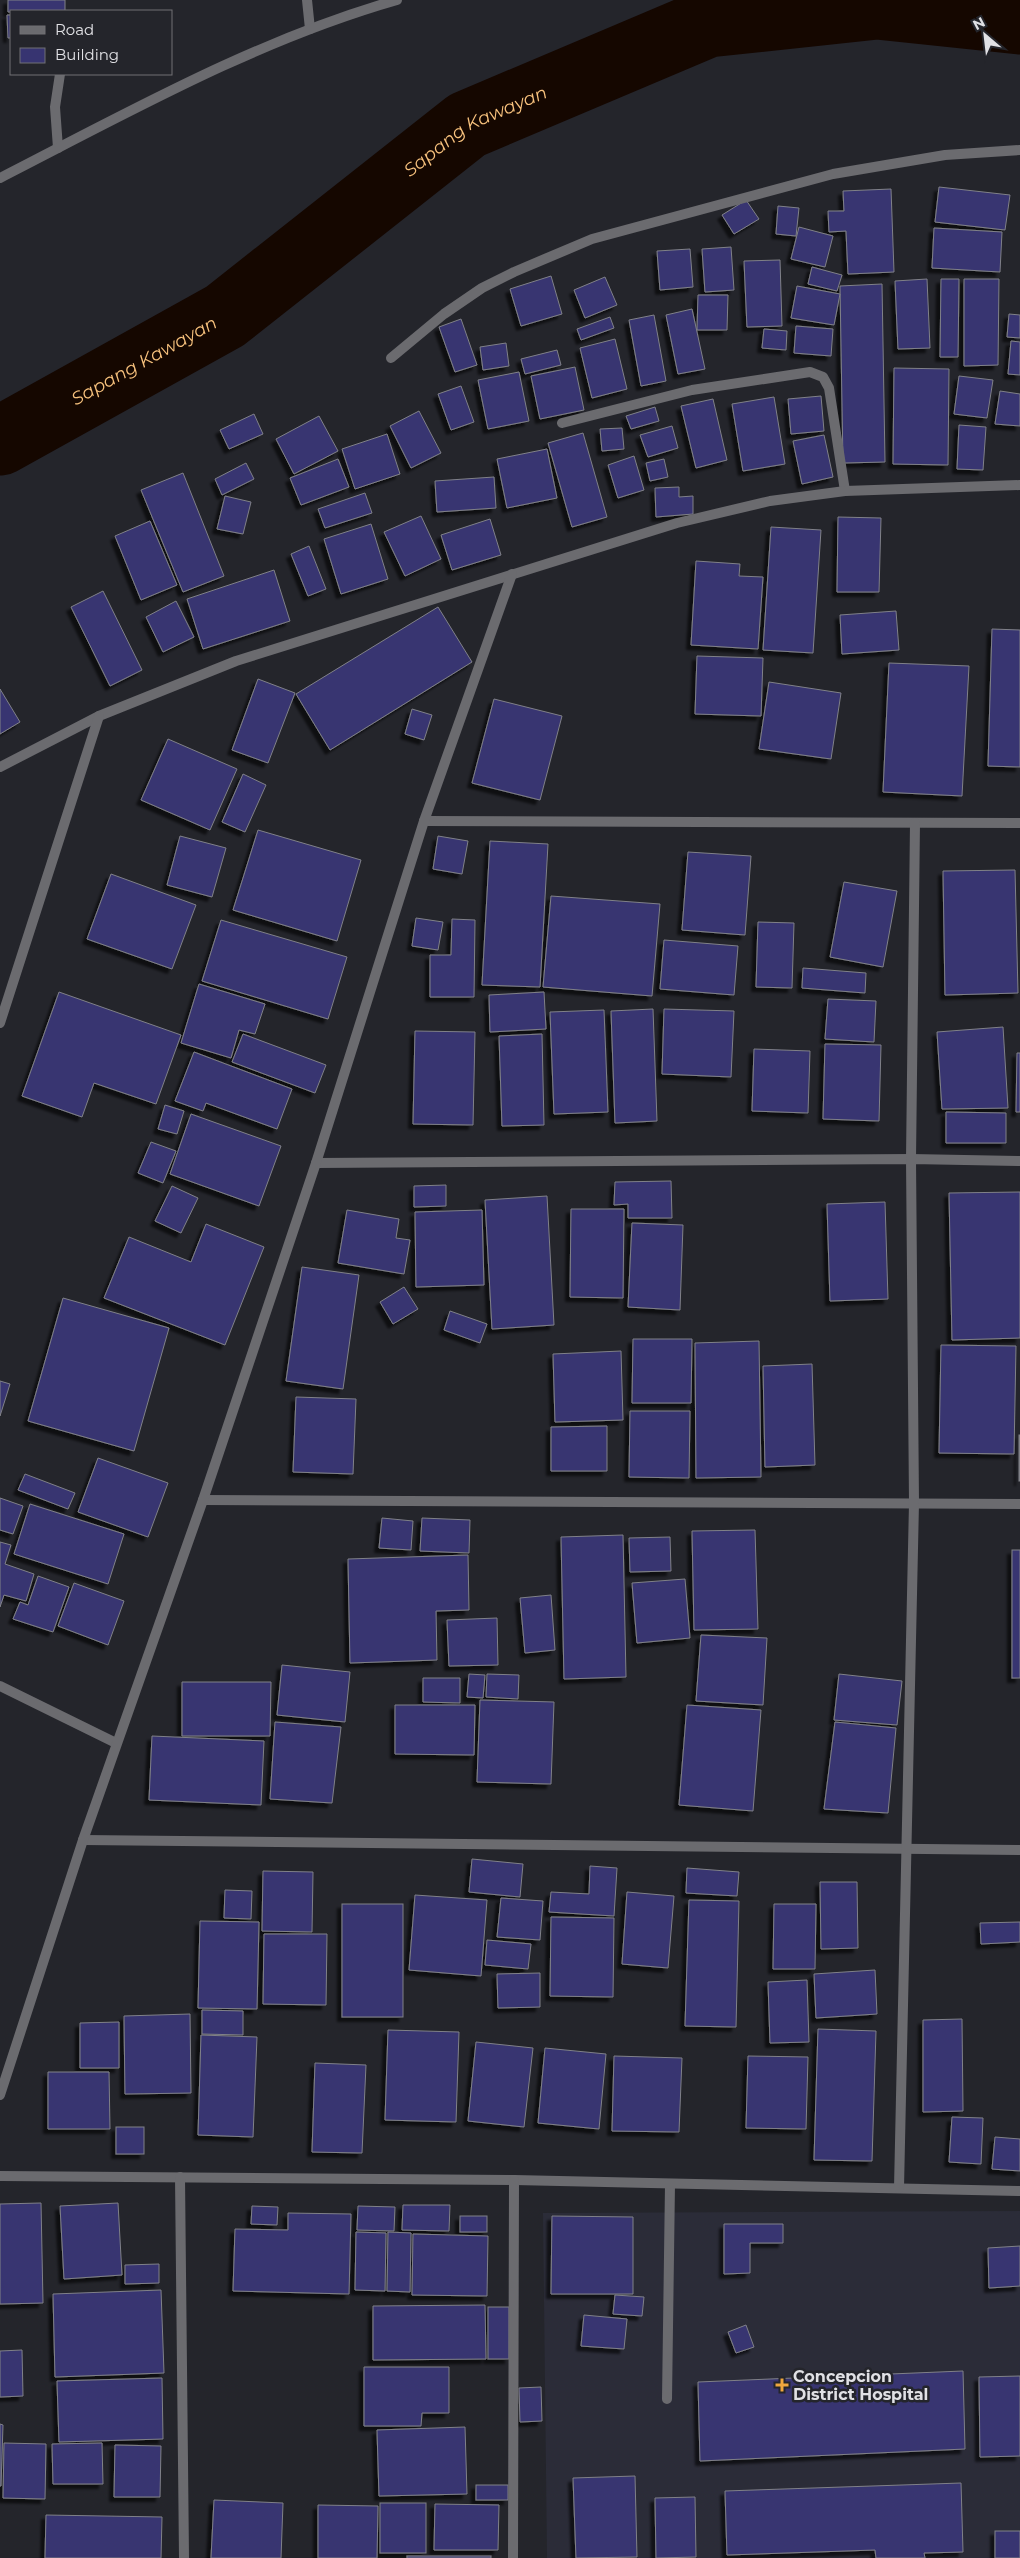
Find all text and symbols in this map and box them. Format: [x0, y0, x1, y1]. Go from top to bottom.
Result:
legend [10, 10, 172, 75]
north arrow [960, 10, 1010, 60]
text: N [970, 13, 988, 34]
text: Road [55, 20, 94, 39]
text: Building [55, 45, 119, 64]
water label: Sapang Kawayan [400, 81, 550, 182]
water label: Sapang Kawayan [68, 312, 221, 410]
place label: Concepcion District Hospital [793, 2367, 928, 2404]
marker: Concepcion District Hospital [775, 2378, 789, 2392]

